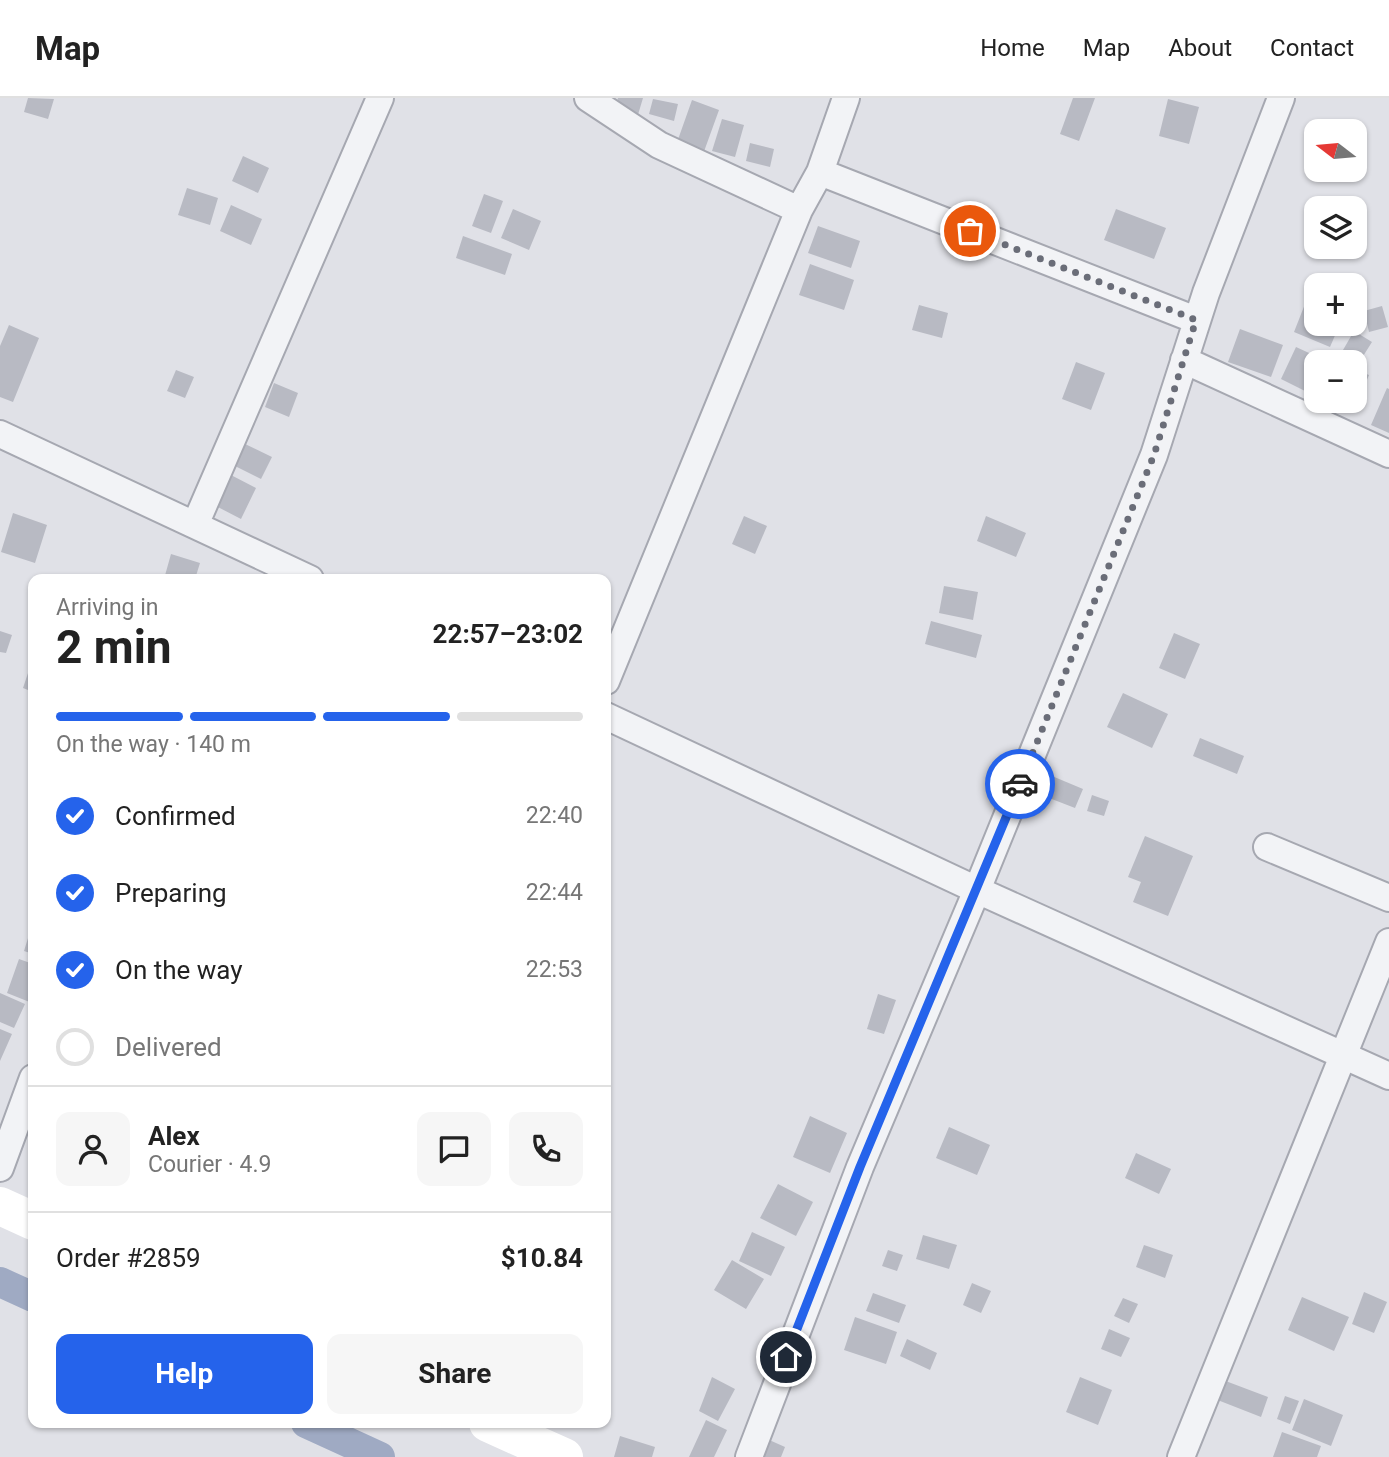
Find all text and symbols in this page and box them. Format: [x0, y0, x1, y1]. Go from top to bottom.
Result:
text: Map [35, 29, 100, 68]
text: Home [980, 34, 1045, 62]
text: Map [1083, 34, 1130, 62]
text: About [1168, 34, 1232, 62]
text: Contact [1270, 34, 1354, 62]
north arrow [1304, 119, 1367, 182]
map controls [1304, 119, 1367, 413]
button: layers [1304, 196, 1367, 259]
pin [940, 201, 1000, 261]
icon: bag [951, 212, 989, 250]
button: + [1304, 273, 1367, 336]
button: − [1304, 350, 1367, 413]
text: Arriving in [56, 594, 159, 621]
text: 22:57–23:02 [433, 619, 583, 649]
text: 2 min [56, 620, 172, 674]
text: On the way · 140 m [56, 731, 251, 758]
courier [985, 749, 1055, 819]
icon: car [1001, 765, 1039, 803]
icon: check [56, 797, 94, 835]
text: Confirmed [115, 801, 236, 831]
text: 22:40 [526, 802, 583, 829]
icon: check [56, 874, 94, 912]
text: Preparing [115, 878, 227, 908]
text: 22:44 [526, 879, 583, 906]
icon: check [56, 951, 94, 989]
text: On the way [115, 955, 243, 985]
text: 22:53 [526, 956, 583, 983]
text: Delivered [115, 1032, 222, 1062]
button: person [56, 1112, 130, 1186]
button: chat [417, 1112, 491, 1186]
button: phone [509, 1112, 583, 1186]
text: Alex [148, 1121, 200, 1151]
text: Courier · 4.9 [148, 1151, 271, 1178]
text: Order #2859 [56, 1243, 201, 1273]
text: $10.84 [501, 1243, 583, 1273]
pin [756, 1327, 816, 1387]
button: Help [56, 1334, 313, 1414]
button: Share [327, 1334, 583, 1414]
icon: home [767, 1338, 805, 1376]

